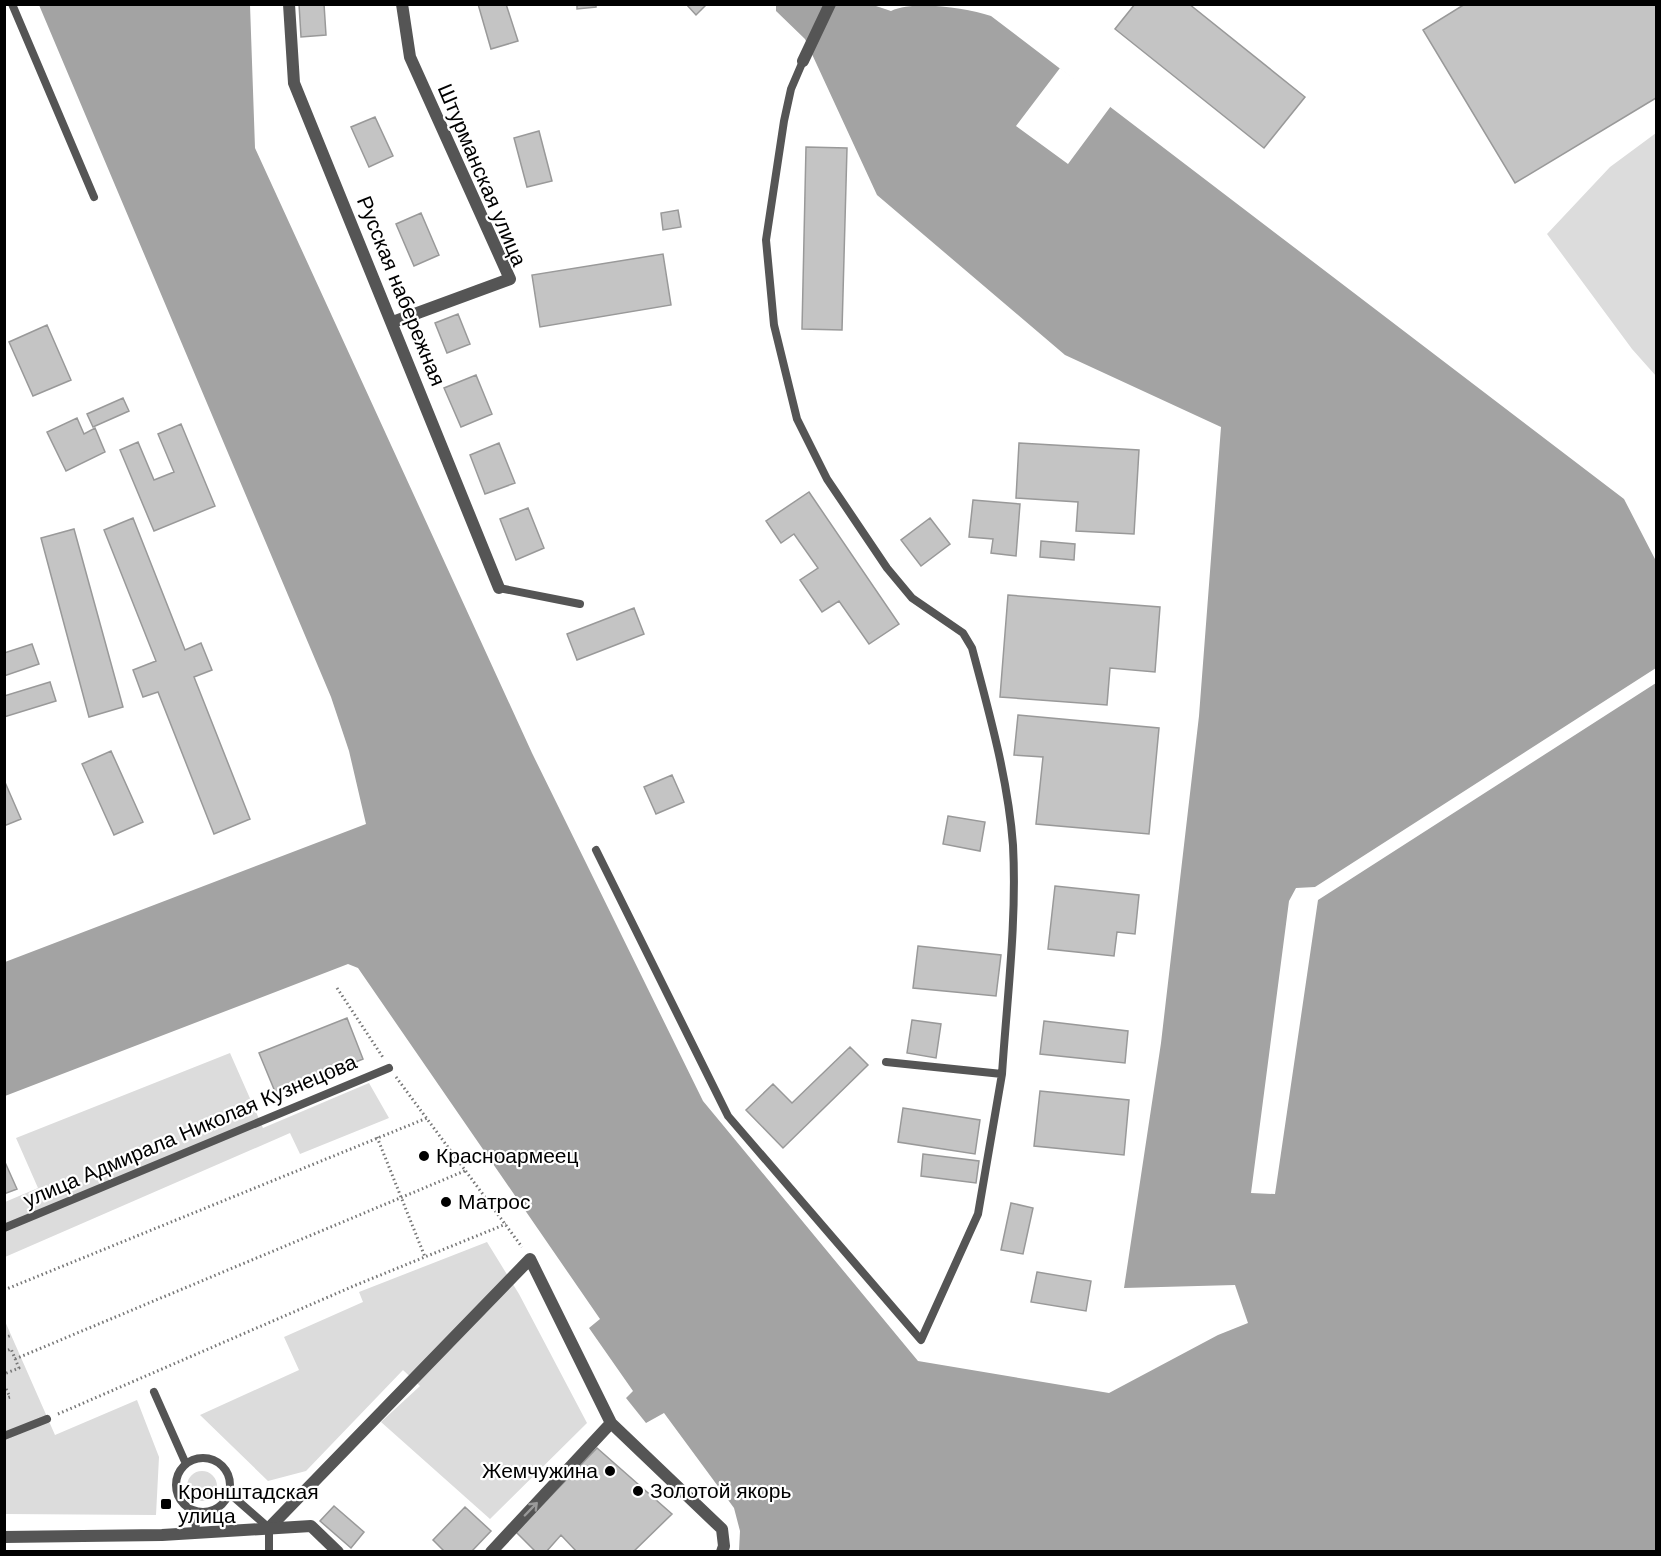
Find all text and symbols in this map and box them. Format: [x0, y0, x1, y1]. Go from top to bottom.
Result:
street label: Штурманская улица [434, 80, 531, 270]
street label: Русская набережная [353, 193, 450, 389]
street label: улица Адмирала Николая Кузнецова [20, 1050, 360, 1211]
place label: Красноармеец [436, 1144, 579, 1167]
marker: Красноармеец [417, 1149, 431, 1163]
place label: Матрос [458, 1190, 530, 1213]
marker: Матрос [439, 1195, 453, 1209]
place label: Жемчужина [482, 1459, 598, 1482]
marker: Жемчужина [603, 1464, 617, 1478]
place label: Золотой якорь [650, 1479, 791, 1502]
place label: Кронштадская улица [178, 1480, 319, 1527]
marker: Золотой якорь [631, 1484, 645, 1498]
marker: Кронштадская улица [159, 1497, 173, 1511]
one-way arrow [524, 1502, 538, 1517]

